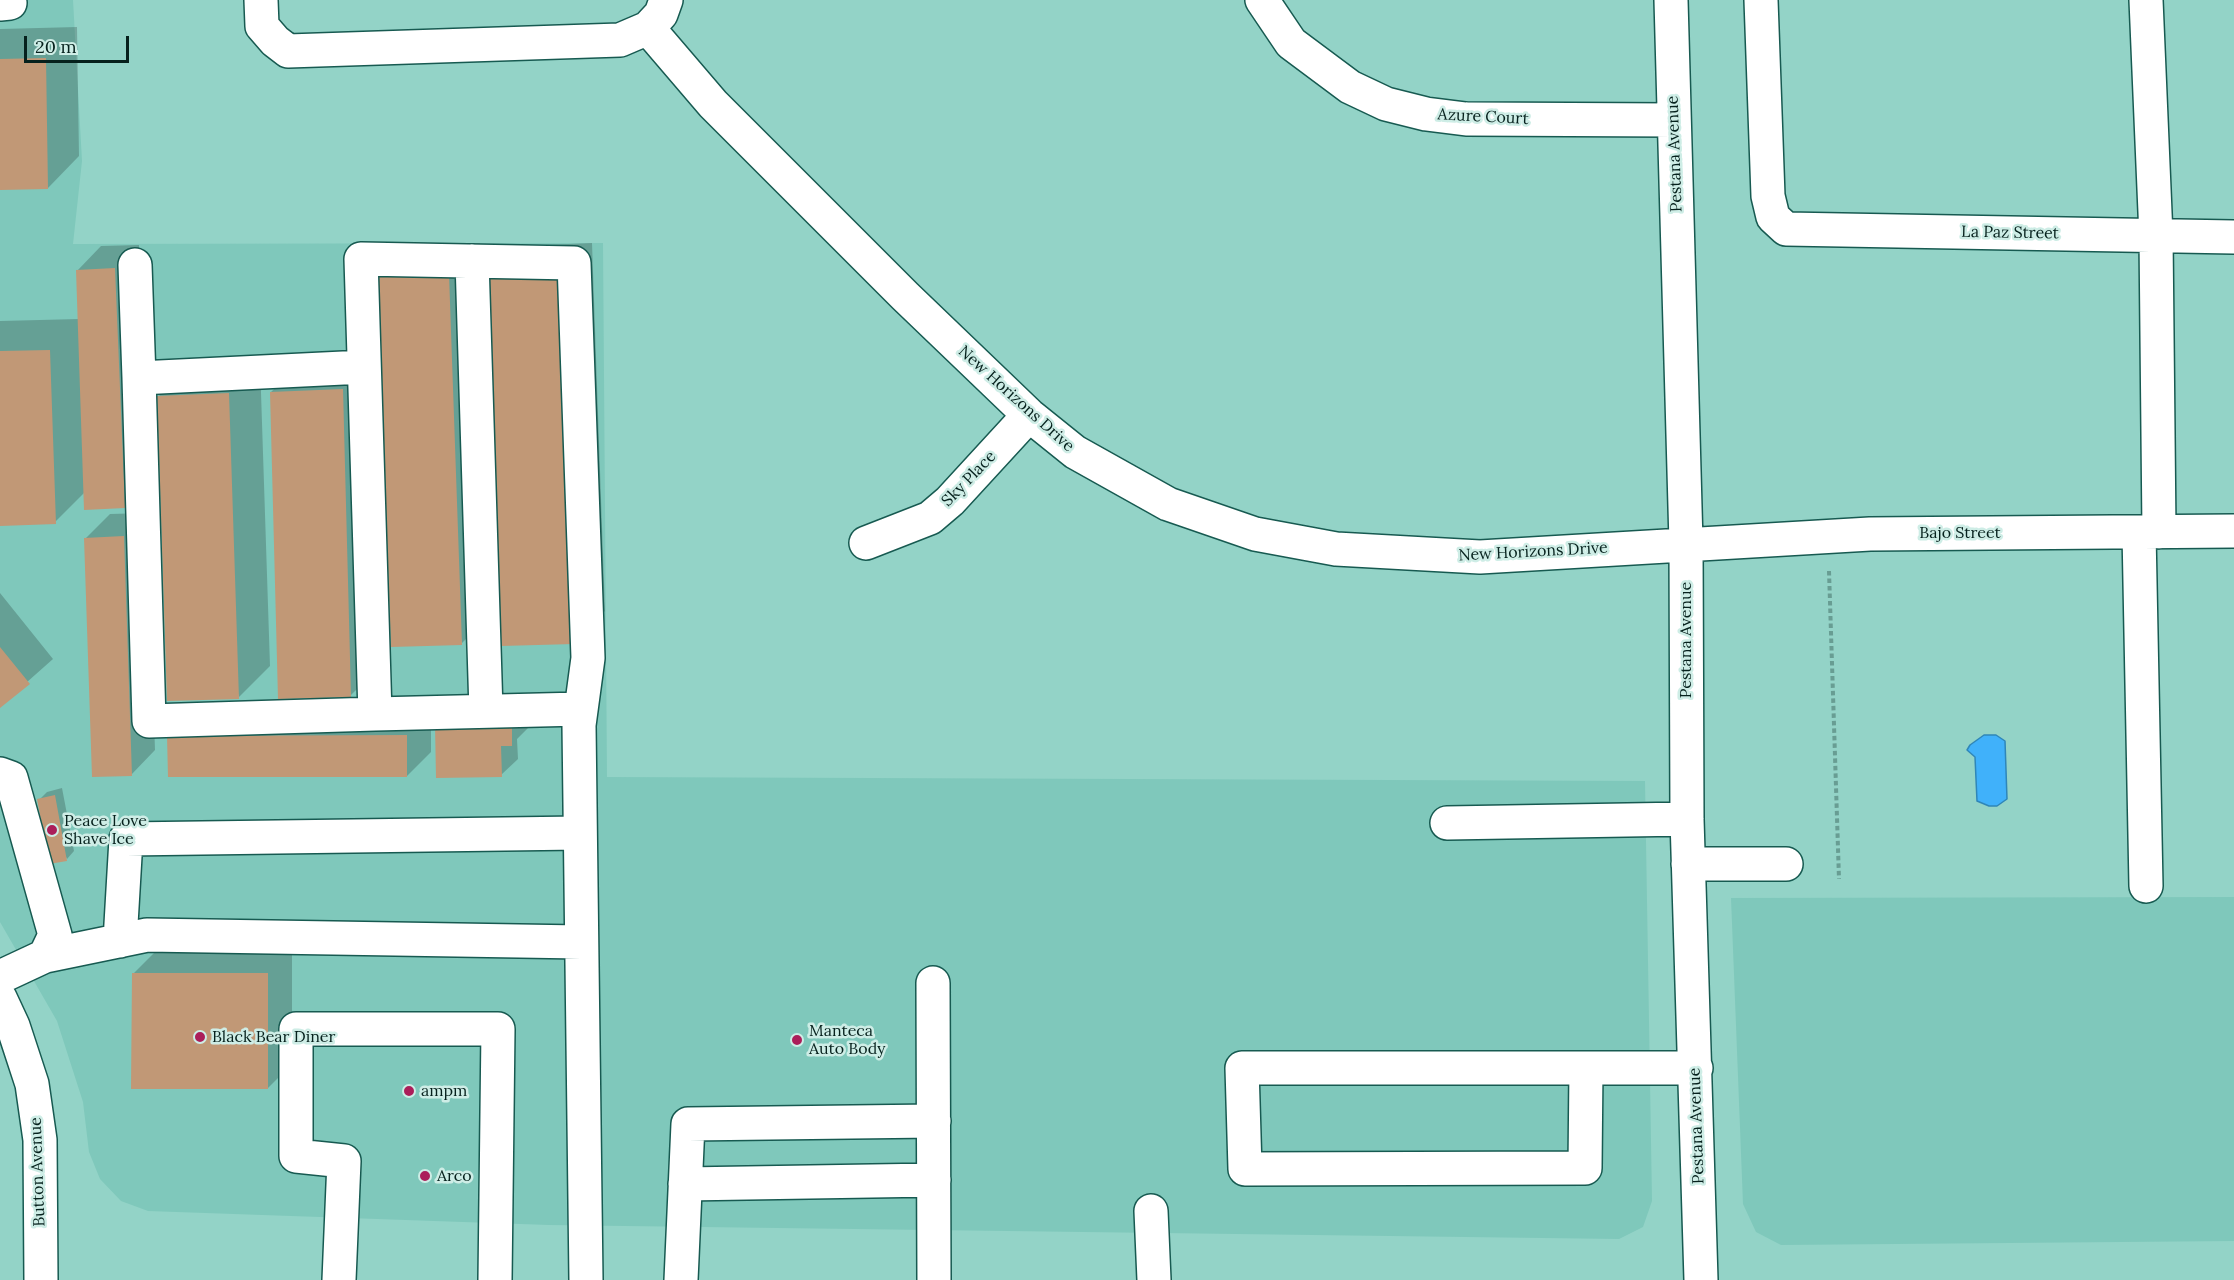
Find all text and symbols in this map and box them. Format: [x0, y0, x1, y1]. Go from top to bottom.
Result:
scale bar [27, 24, 132, 62]
text: 20 m [35, 35, 77, 58]
street label: Pestana Avenue [1663, 95, 1687, 213]
street label: Azure Court [1437, 105, 1529, 129]
street label: La Paz Street [1961, 223, 2059, 243]
street label: New Horizons Drive [954, 342, 1078, 456]
street label: Sky Place [938, 447, 1000, 511]
street label: Bajo Street [1919, 523, 2001, 543]
street label: New Horizons Drive [1458, 539, 1608, 565]
street label: Pestana Avenue [1676, 582, 1696, 698]
place label: Peace Love Shave Ice [64, 811, 147, 849]
marker: Peace Love Shave Ice [45, 823, 59, 837]
place label: Manteca Auto Body [809, 1021, 886, 1059]
place label: Black Bear Diner [212, 1027, 335, 1047]
marker: Black Bear Diner [193, 1030, 207, 1044]
marker: Manteca Auto Body [790, 1033, 804, 1047]
street label: Pestana Avenue [1685, 1067, 1709, 1185]
place label: ampm [421, 1081, 467, 1101]
marker: ampm [402, 1084, 416, 1098]
street label: Button Avenue [26, 1117, 50, 1227]
place label: Arco [437, 1166, 472, 1186]
marker: Arco [418, 1169, 432, 1183]

